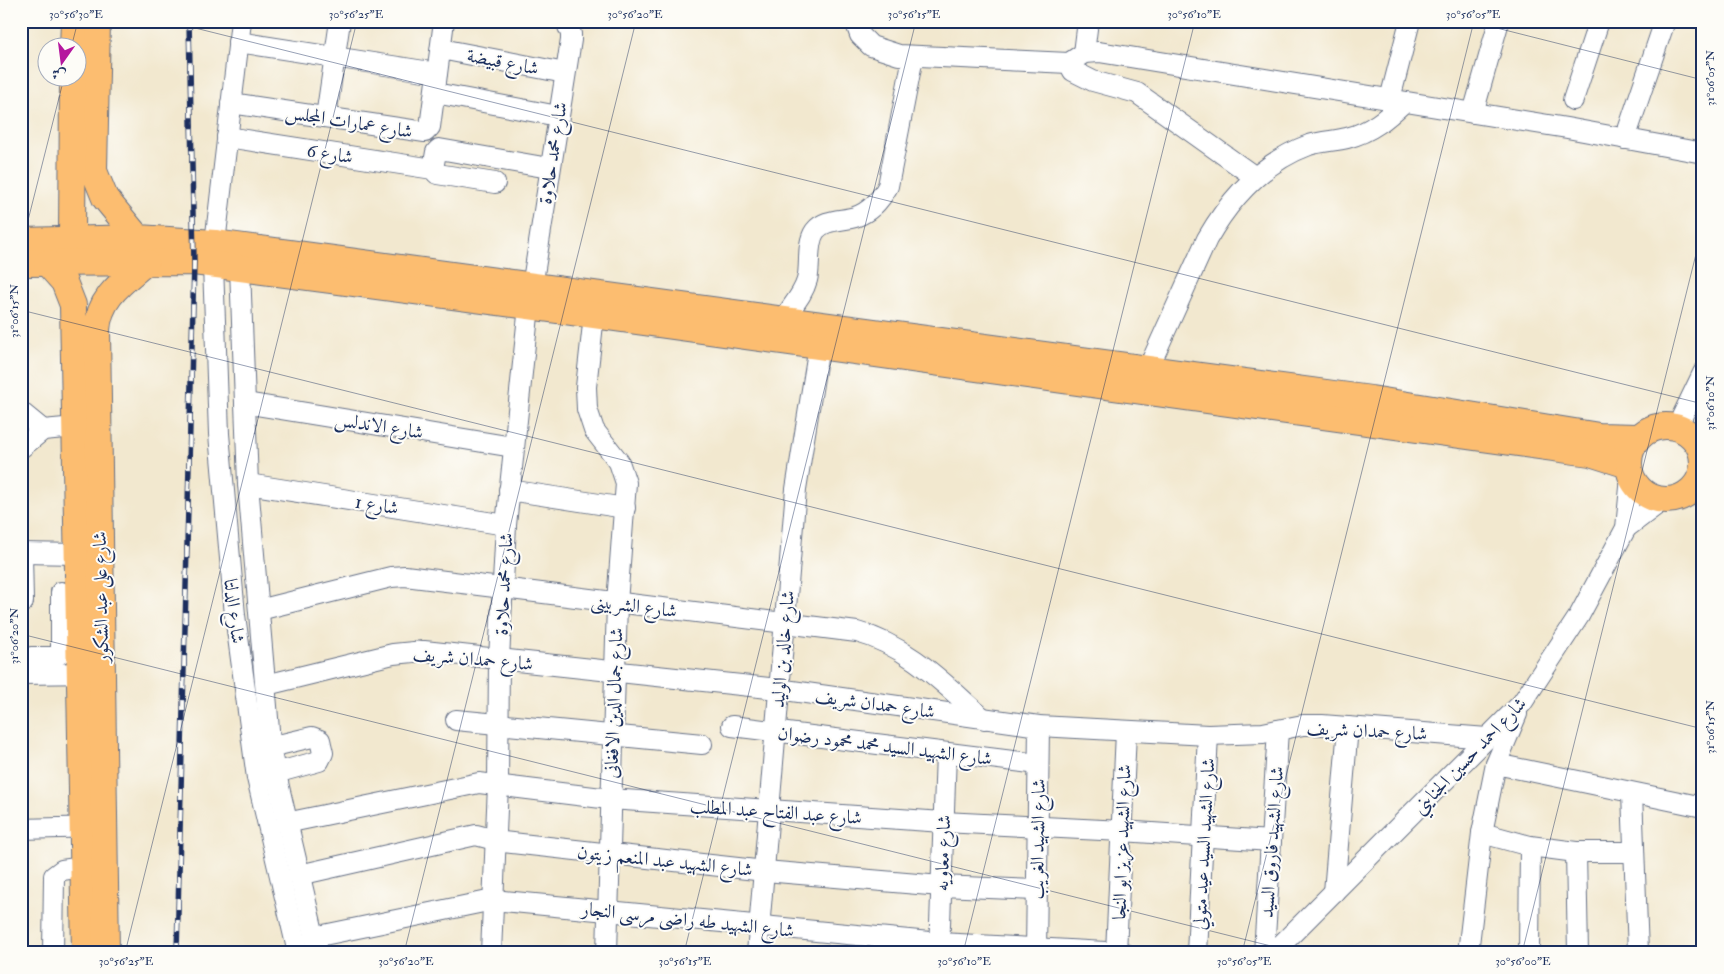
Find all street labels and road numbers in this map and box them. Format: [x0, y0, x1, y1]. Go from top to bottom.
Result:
street label: شارع قبيضة [464, 43, 541, 84]
street label: شارع عمارات المجلس [283, 100, 414, 147]
street label: شارع محمد حلاوة [533, 100, 576, 206]
street label: شارع 6 [305, 138, 355, 172]
street label: شارع الاندلس [332, 407, 425, 448]
street label: شارع 1 [353, 490, 400, 523]
street label: شارع على عبد الشكور [88, 531, 117, 665]
street label: شارع محمد حلاوة [489, 532, 522, 636]
street label: شارع الدلتا [215, 577, 250, 645]
street label: شارع الشربينى [589, 589, 678, 626]
street label: شارع خالد بن الوليد [766, 589, 803, 709]
street label: شارع جمال الدين الافغانى [599, 627, 632, 779]
street label: شارع حمدان شريف [411, 642, 534, 679]
street label: شارع حمدان شريف [813, 684, 936, 727]
street label: شارع احمد حسين الجنايني [1408, 692, 1535, 823]
street label: شارع حمدان شريف [1306, 716, 1428, 749]
street label: شارع الشهيد السيد محمد محمود رضوان [776, 721, 994, 774]
street label: شارع الشهيد السيد عيد متولي [1187, 757, 1223, 931]
street label: شارع الشهيد عزيز ابو النجا [1107, 764, 1140, 920]
street label: شارع الشهيد فاروق السيد [1255, 765, 1292, 919]
street label: شارع الشهيد الغريب [1025, 778, 1054, 900]
street label: شارع عبد الفتاح عبد المطلب [689, 794, 863, 835]
street label: شارع معاويه [930, 814, 959, 892]
street label: شارع الشهيد عبد المنعم زيتون [575, 840, 754, 888]
street label: شارع الشهيد طه راضى مرسى النجار [578, 897, 795, 946]

